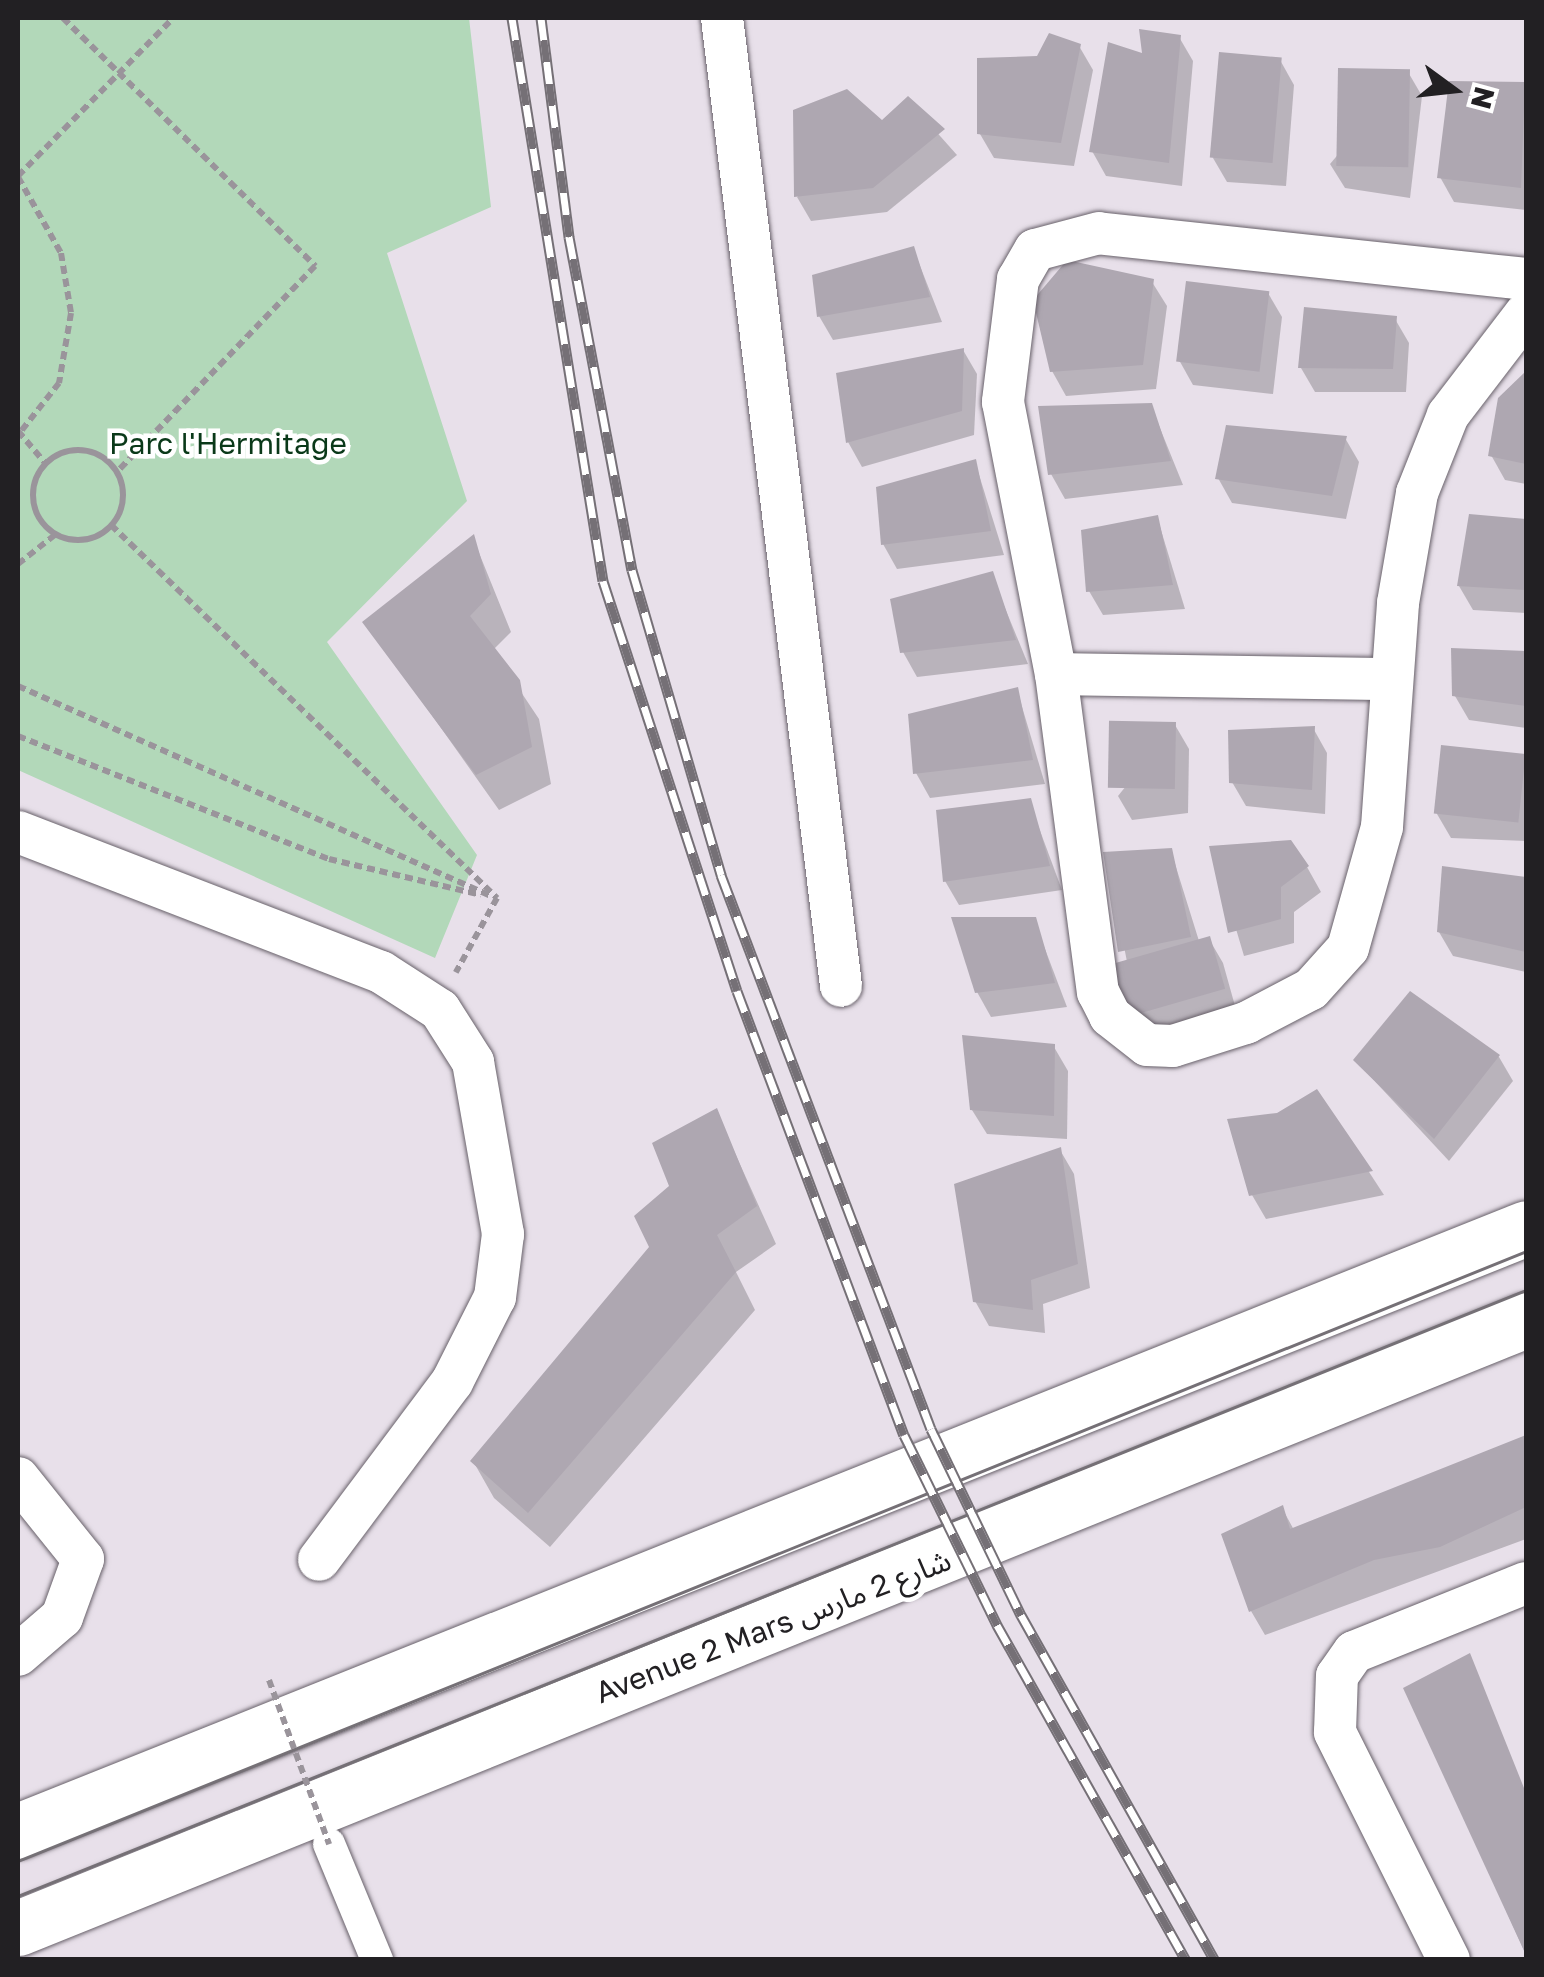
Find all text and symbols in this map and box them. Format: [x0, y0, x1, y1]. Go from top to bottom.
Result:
north arrow [1404, 40, 1504, 140]
text: N [1465, 83, 1502, 112]
park label: Parc l'Hermitage [109, 425, 347, 461]
street label: Avenue 2 Mars شارع 2 مارس [590, 1541, 956, 1711]

